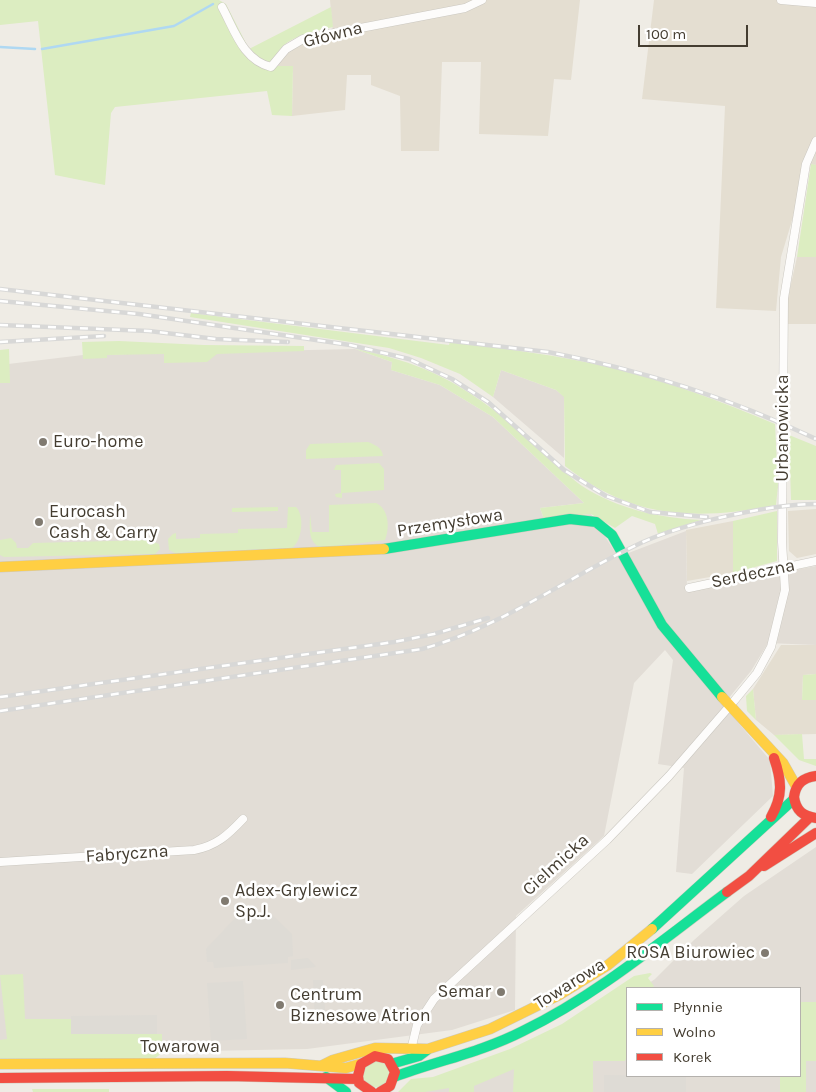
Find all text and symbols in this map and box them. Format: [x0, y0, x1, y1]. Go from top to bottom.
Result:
scale bar [641, 15, 751, 47]
street label: Główna [301, 17, 365, 53]
text: 100 m [646, 25, 686, 43]
street label: Urbanowicka [772, 374, 794, 482]
place label: Euro-home [53, 431, 143, 453]
marker: Euro-home [37, 436, 49, 448]
place label: Eurocash Cash & Carry [49, 501, 158, 544]
street label: Przemysłowa [396, 504, 504, 542]
marker: Eurocash Cash & Carry [33, 516, 45, 528]
street label: Serdeczna [709, 555, 797, 593]
street label: Cielmicka [518, 829, 594, 901]
street label: Fabryczna [85, 840, 169, 868]
place label: Adex-Grylewicz Sp.J. [235, 880, 358, 922]
marker: Adex-Grylewicz Sp.J. [219, 895, 231, 907]
place label: ROSA Biurowiec [626, 942, 755, 964]
marker: ROSA Biurowiec [759, 947, 771, 959]
street label: Towarowa [530, 954, 610, 1014]
place label: Semar [438, 981, 491, 1003]
place label: Centrum Biznesowe Atrion [290, 984, 431, 1026]
marker: Semar [495, 986, 507, 998]
legend [626, 987, 801, 1077]
text: Płynnie [673, 998, 723, 1016]
marker: Centrum Biznesowe Atrion [274, 999, 286, 1011]
text: Wolno [673, 1023, 716, 1041]
street label: Towarowa [140, 1036, 220, 1058]
text: Korek [673, 1048, 712, 1066]

